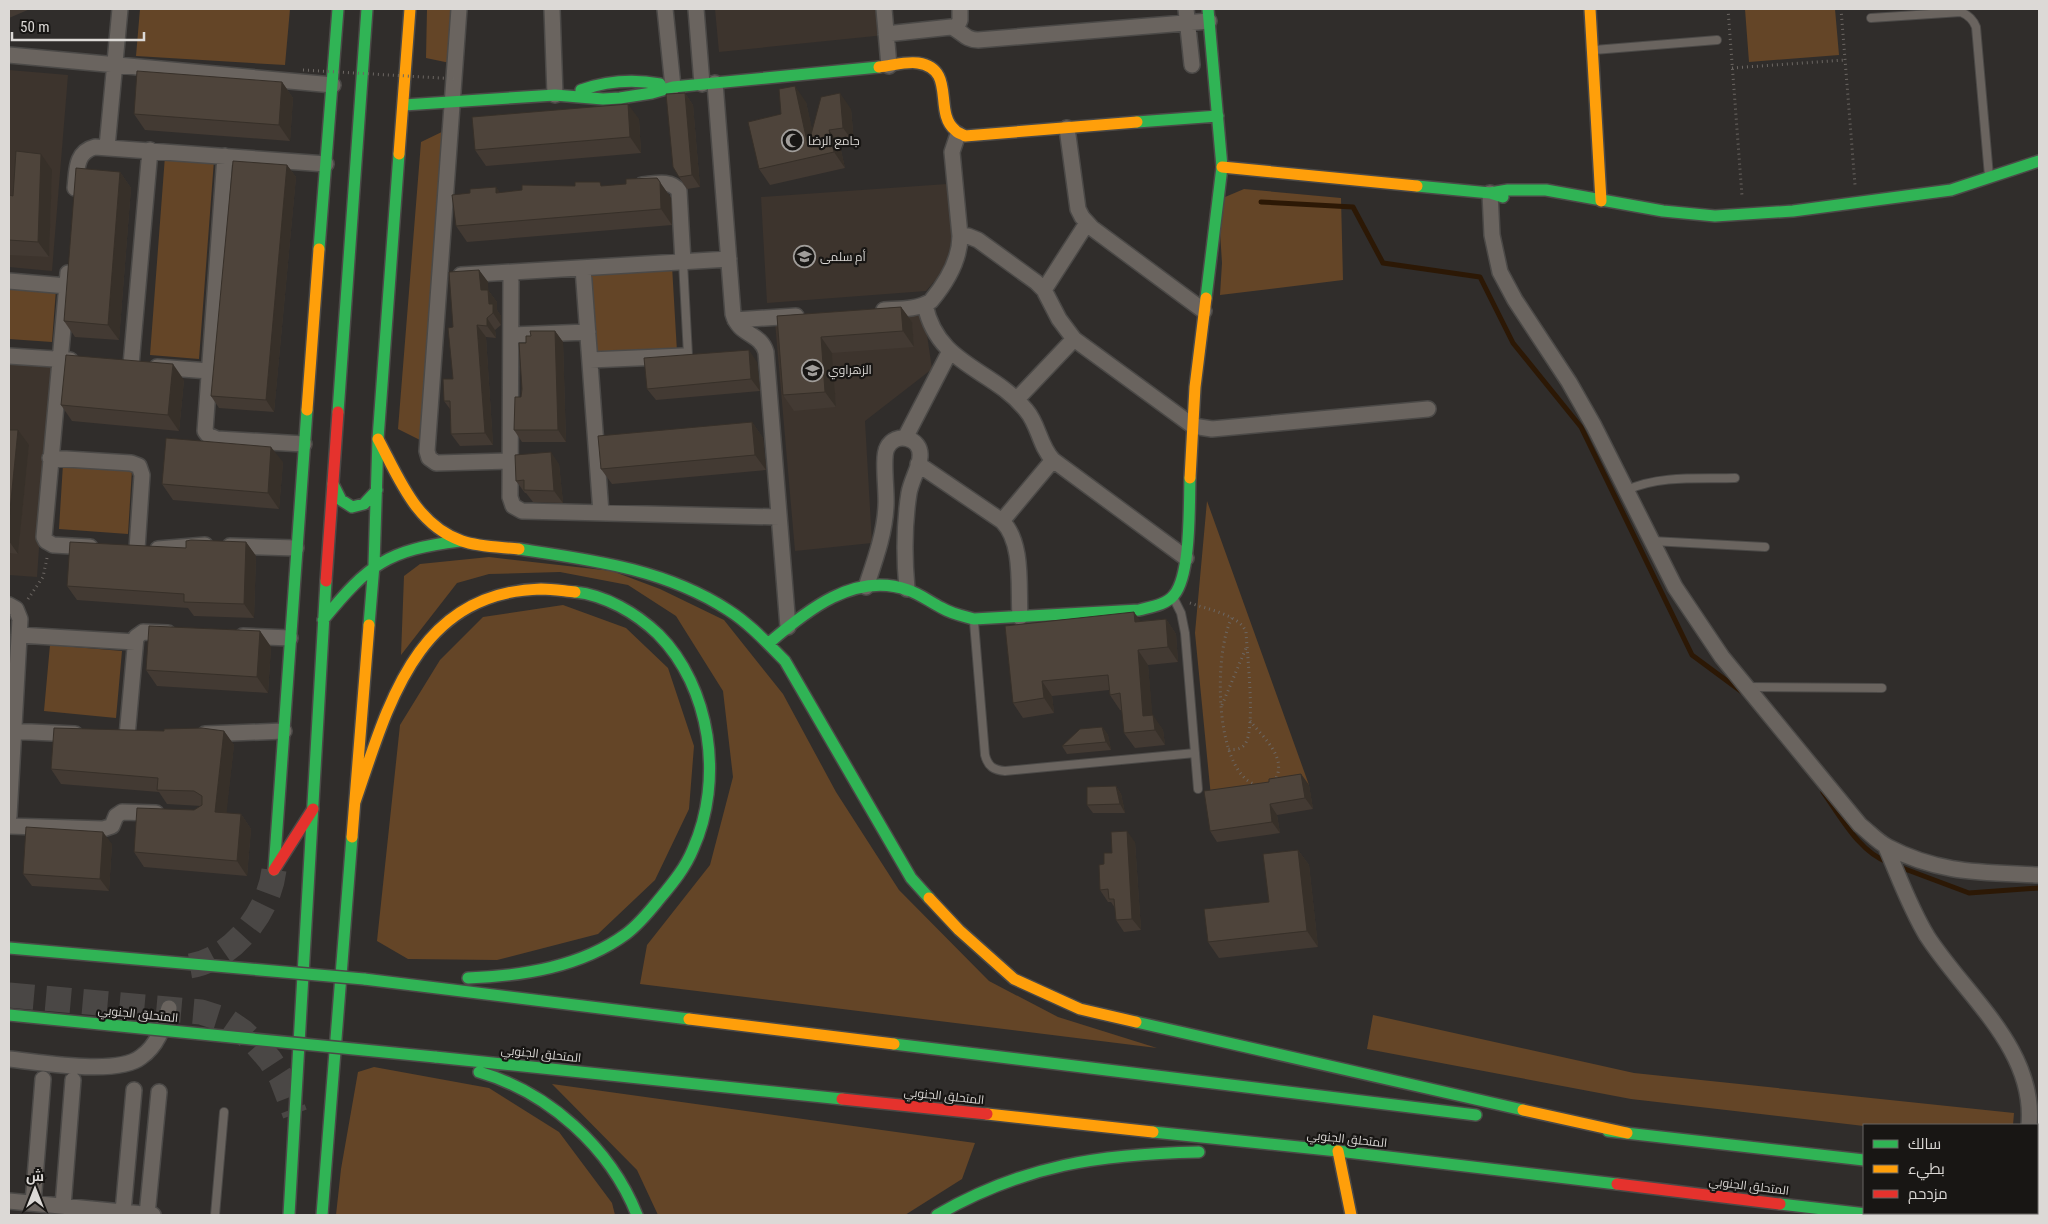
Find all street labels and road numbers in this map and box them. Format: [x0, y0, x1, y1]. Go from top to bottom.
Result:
street label: المتحلق الجنوبي [97, 1003, 179, 1028]
street label: المتحلق الجنوبي [500, 1043, 582, 1068]
street label: المتحلق الجنوبي [903, 1085, 985, 1110]
street label: المتحلق الجنوبي [1306, 1128, 1388, 1153]
street label: المتحلق الجنوبي [1708, 1174, 1790, 1201]

